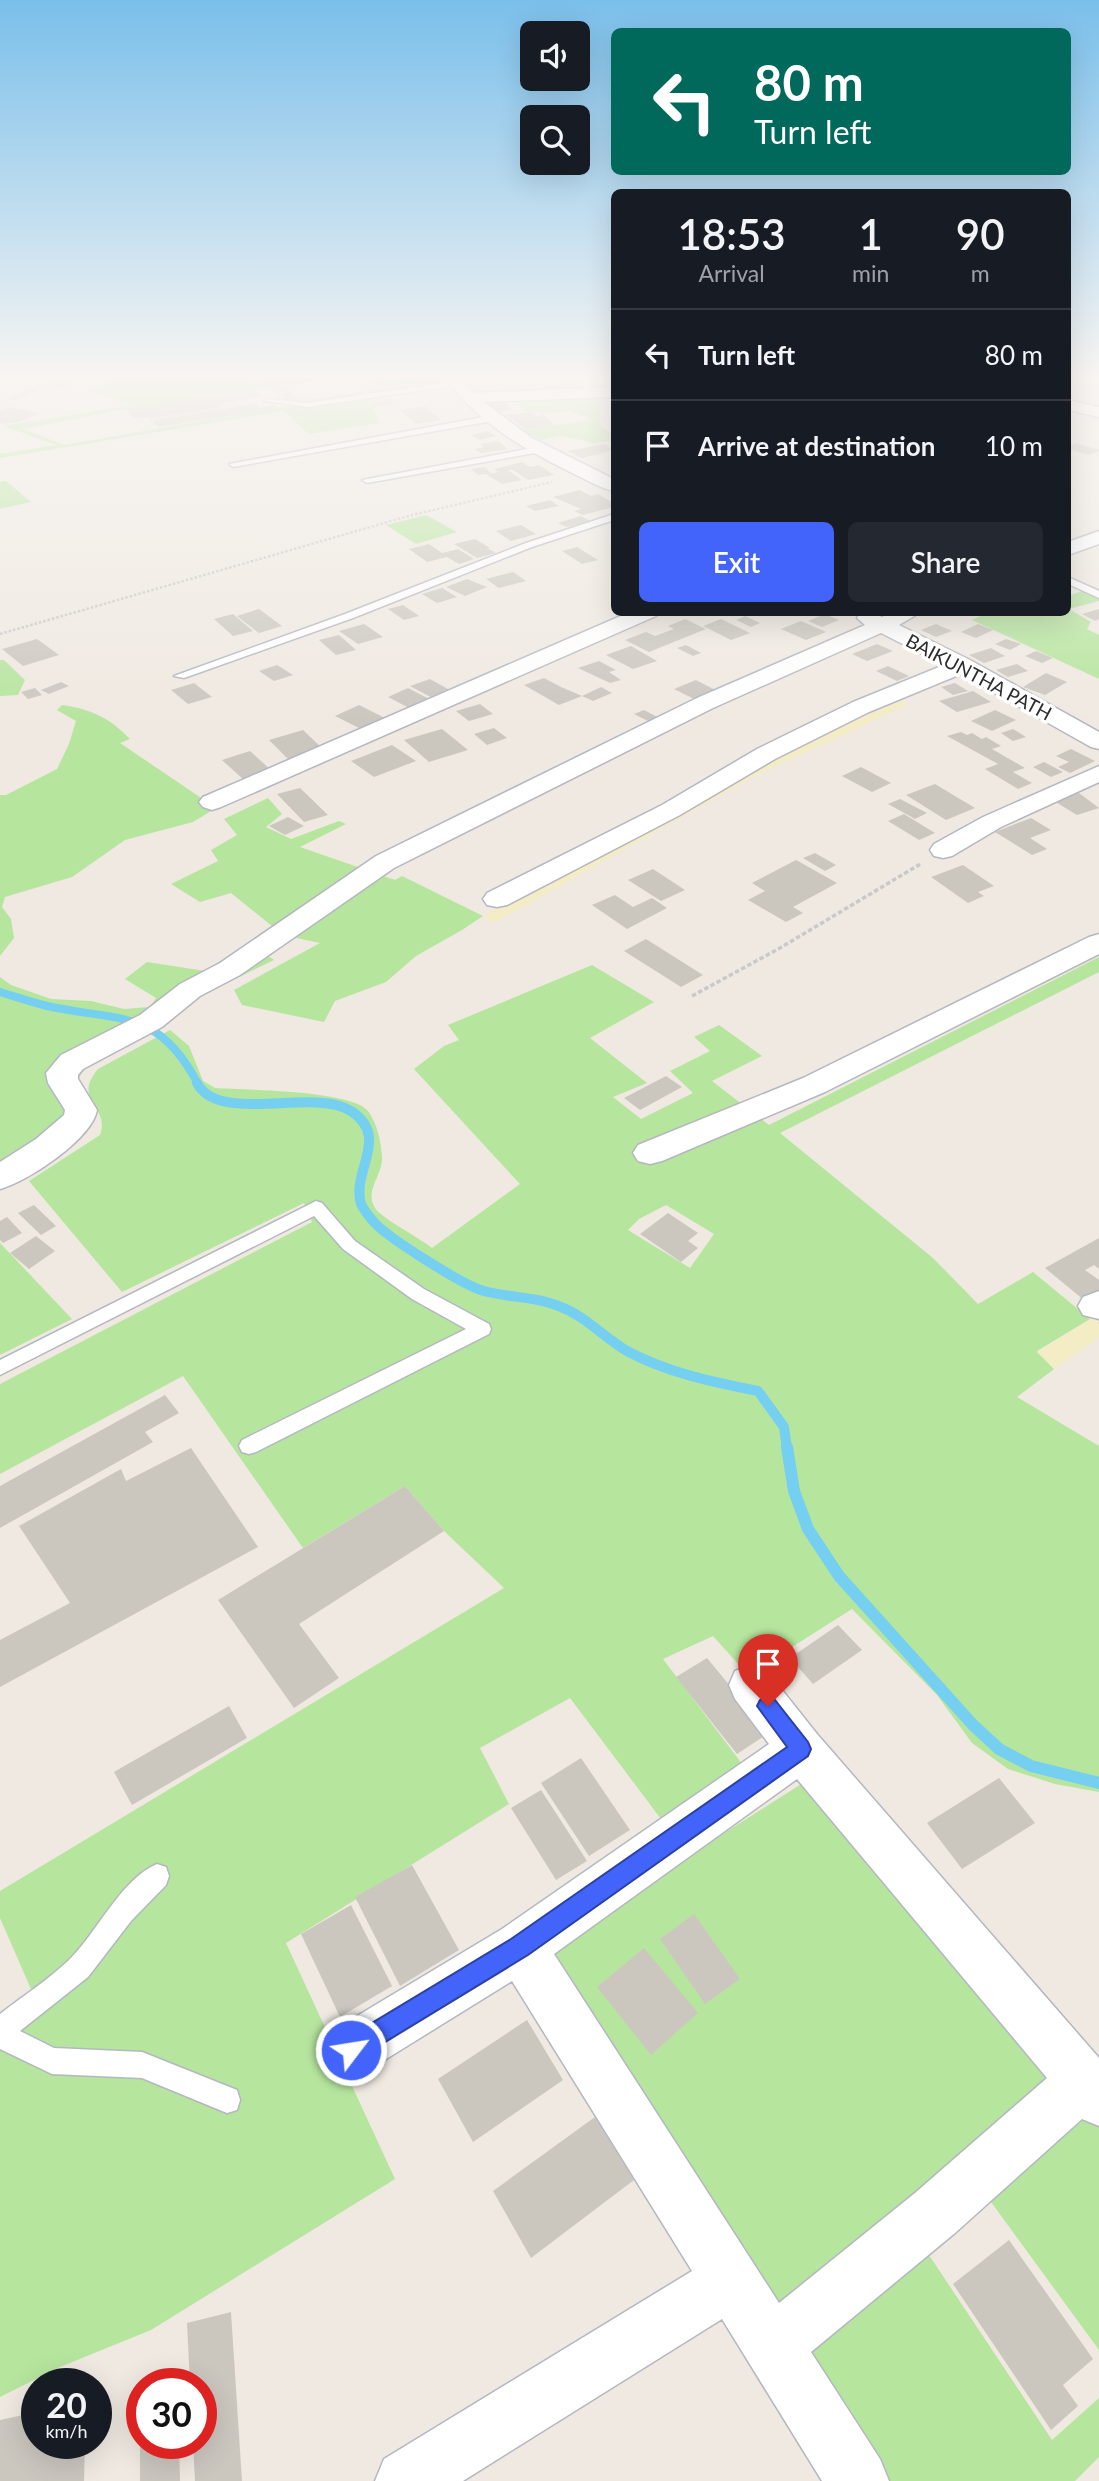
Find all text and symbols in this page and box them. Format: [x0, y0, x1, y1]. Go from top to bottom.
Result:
map controls [520, 21, 590, 175]
button: sound [520, 21, 590, 91]
text: 80 m [754, 53, 864, 111]
icon: left [639, 56, 730, 147]
button: search [520, 105, 590, 175]
text: Turn left [754, 112, 871, 151]
text: 18:53 [677, 209, 786, 259]
text: 1 [859, 209, 883, 259]
text: 90 [956, 209, 1005, 259]
text: Arrival [698, 259, 765, 287]
text: min [852, 259, 889, 287]
text: m [971, 259, 990, 287]
icon: left [639, 336, 677, 374]
text: Turn left [698, 339, 795, 371]
text: 80 m [985, 339, 1043, 371]
icon: arrive [639, 427, 677, 465]
text: Arrive at destination [698, 430, 935, 462]
text: 10 m [985, 430, 1043, 462]
button: Exit [639, 522, 834, 602]
button: Share [848, 522, 1043, 602]
street label: BAIKUNTHA PATH [902, 628, 1056, 725]
pin [738, 1634, 798, 1706]
icon: arrive [749, 1645, 787, 1683]
position arrow [314, 2013, 388, 2087]
speed limit sign: 30 [126, 2368, 217, 2459]
text: 20 [46, 2383, 87, 2425]
text: km/h [45, 2420, 88, 2442]

